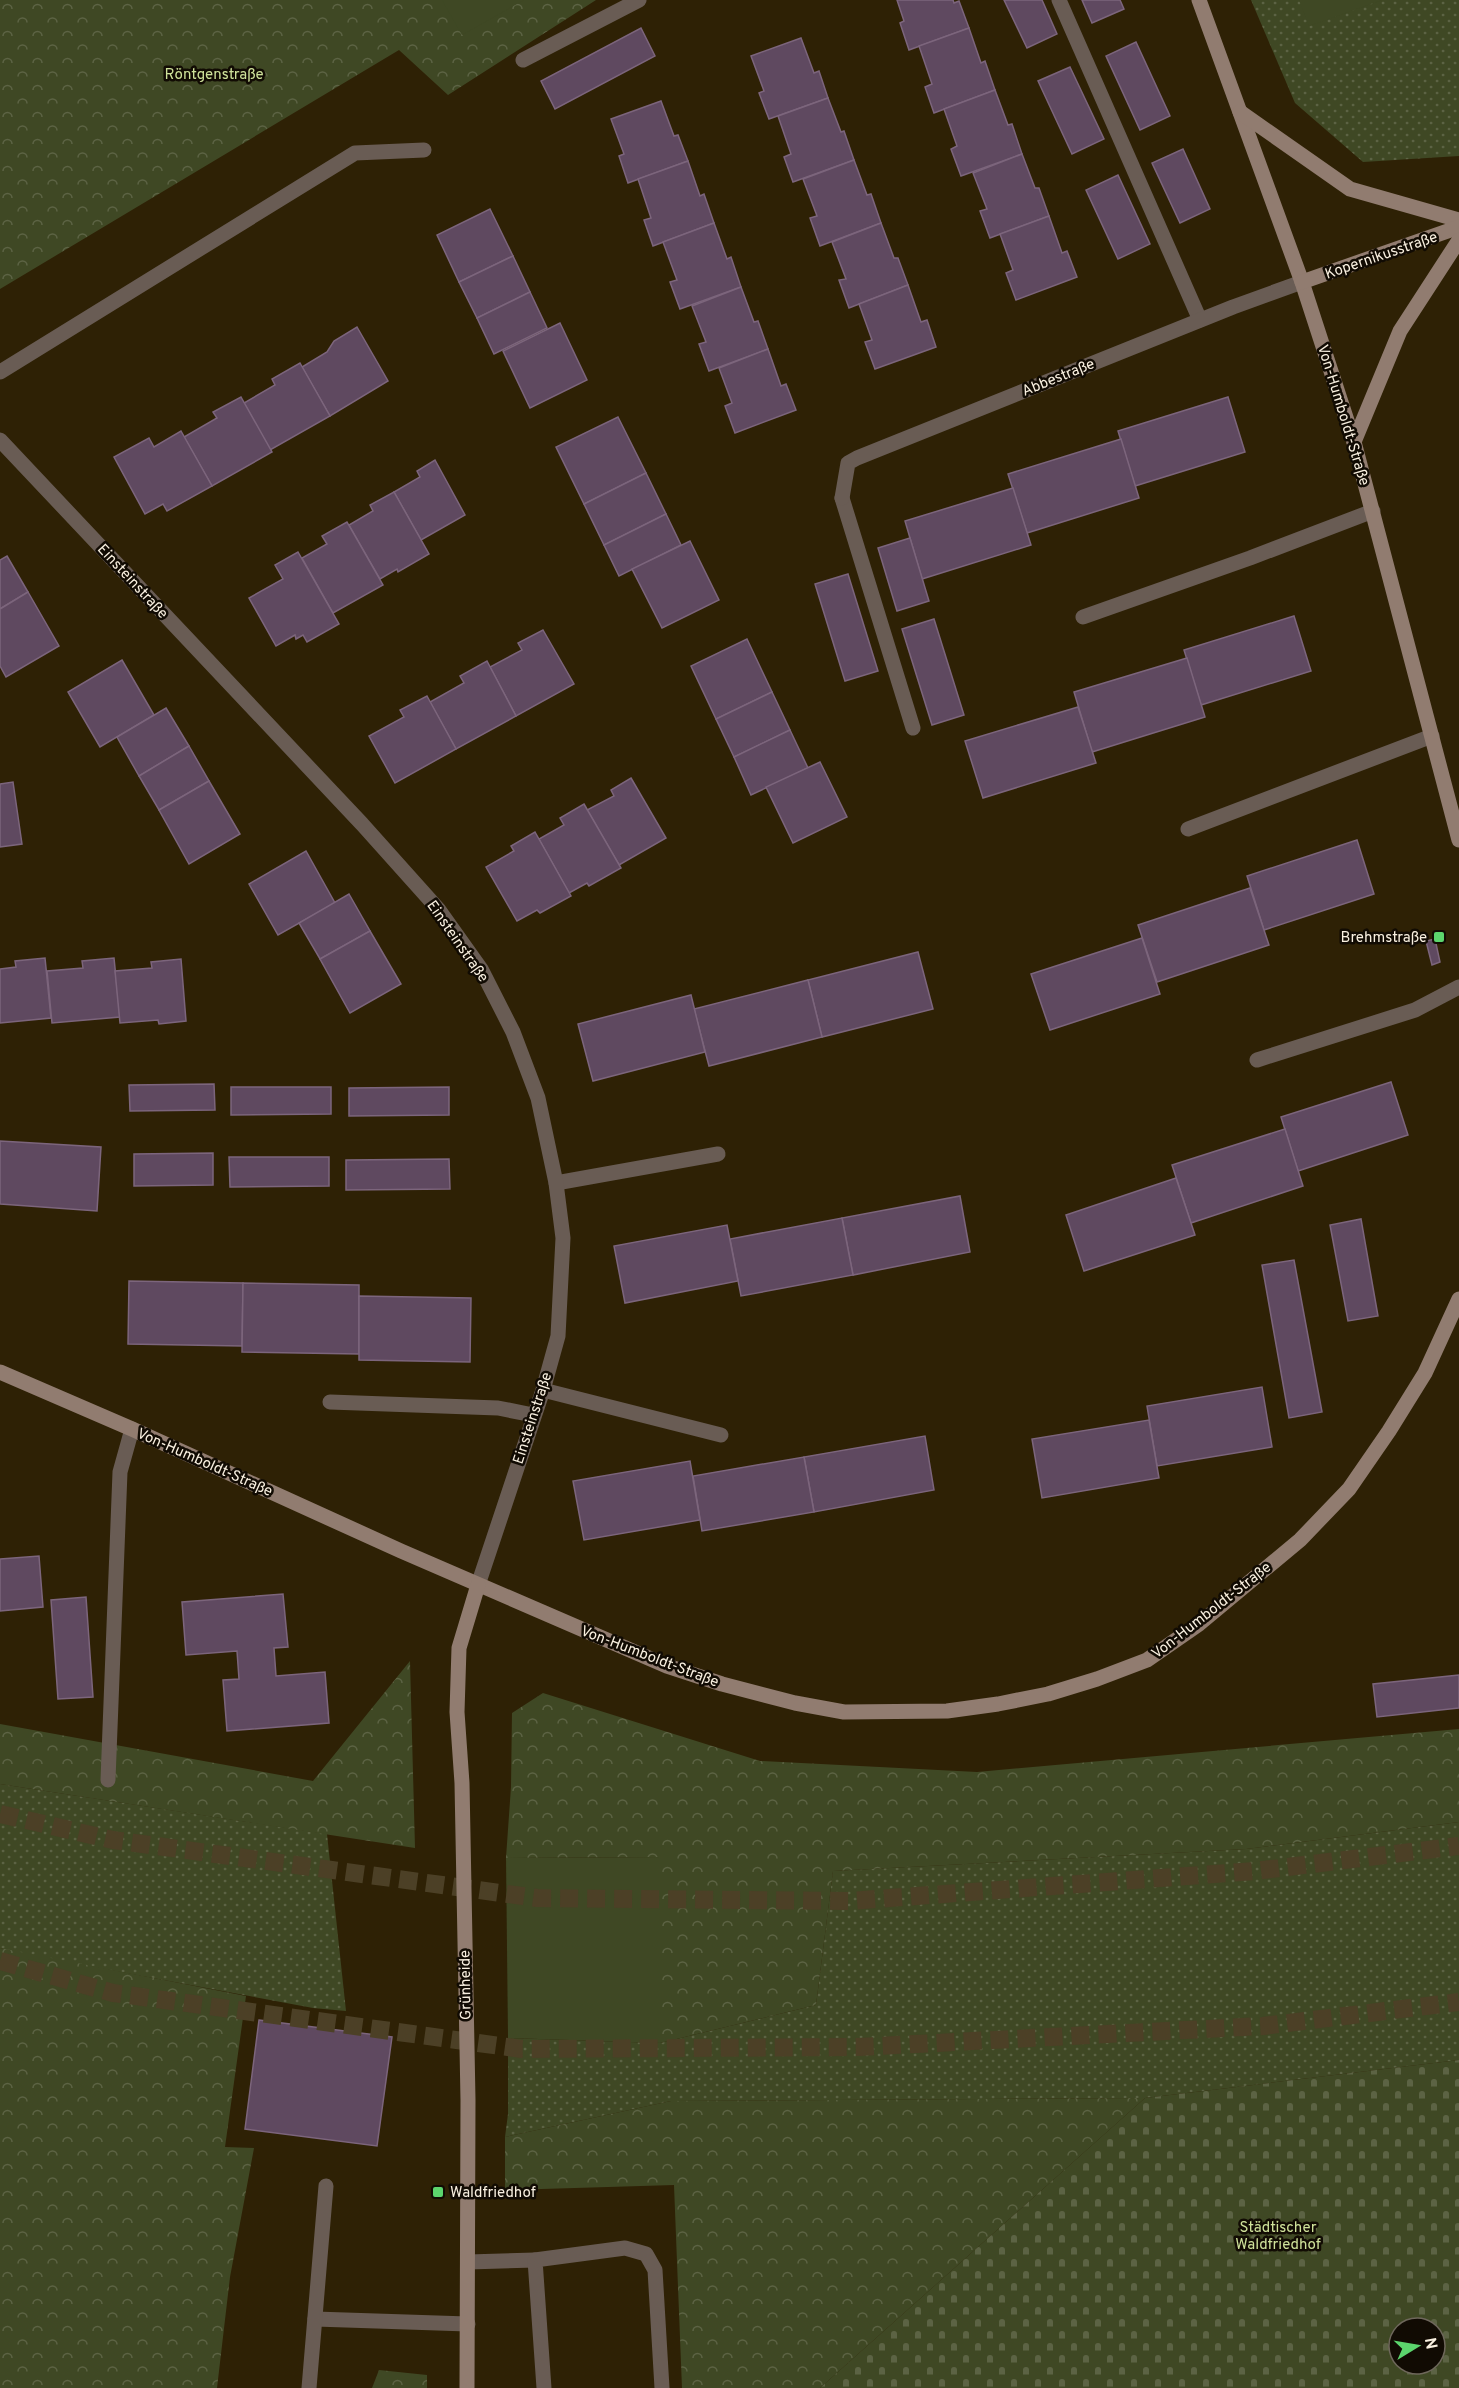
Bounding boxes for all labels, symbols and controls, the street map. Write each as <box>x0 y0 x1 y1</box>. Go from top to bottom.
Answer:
park label: Röntgenstraße <box>165 66 263 85</box>
street label: Kopernikusstraße <box>1323 228 1440 285</box>
street label: Von-Humboldt-Straße <box>1312 343 1373 488</box>
street label: Abbestraße <box>1019 355 1098 402</box>
street label: Einsteinstraße <box>92 541 171 623</box>
street label: Einsteinstraße <box>422 897 492 987</box>
place label: Brehmstraße <box>1341 929 1427 948</box>
marker: Brehmstraße <box>1432 930 1446 944</box>
street label: Einsteinstraße <box>510 1370 557 1467</box>
street label: Von-Humboldt-Straße <box>134 1425 275 1502</box>
street label: Von-Humboldt-Straße <box>1148 1559 1276 1664</box>
street label: Von-Humboldt-Straße <box>578 1622 721 1693</box>
street label: Grünheide <box>456 1950 477 2020</box>
place label: Waldfriedhof <box>450 2184 536 2203</box>
marker: Waldfriedhof <box>431 2185 445 2199</box>
park label: Städtischer Waldfriedhof <box>1235 2219 1321 2255</box>
north arrow <box>1387 2316 1447 2376</box>
text: N <box>1419 2336 1441 2351</box>

